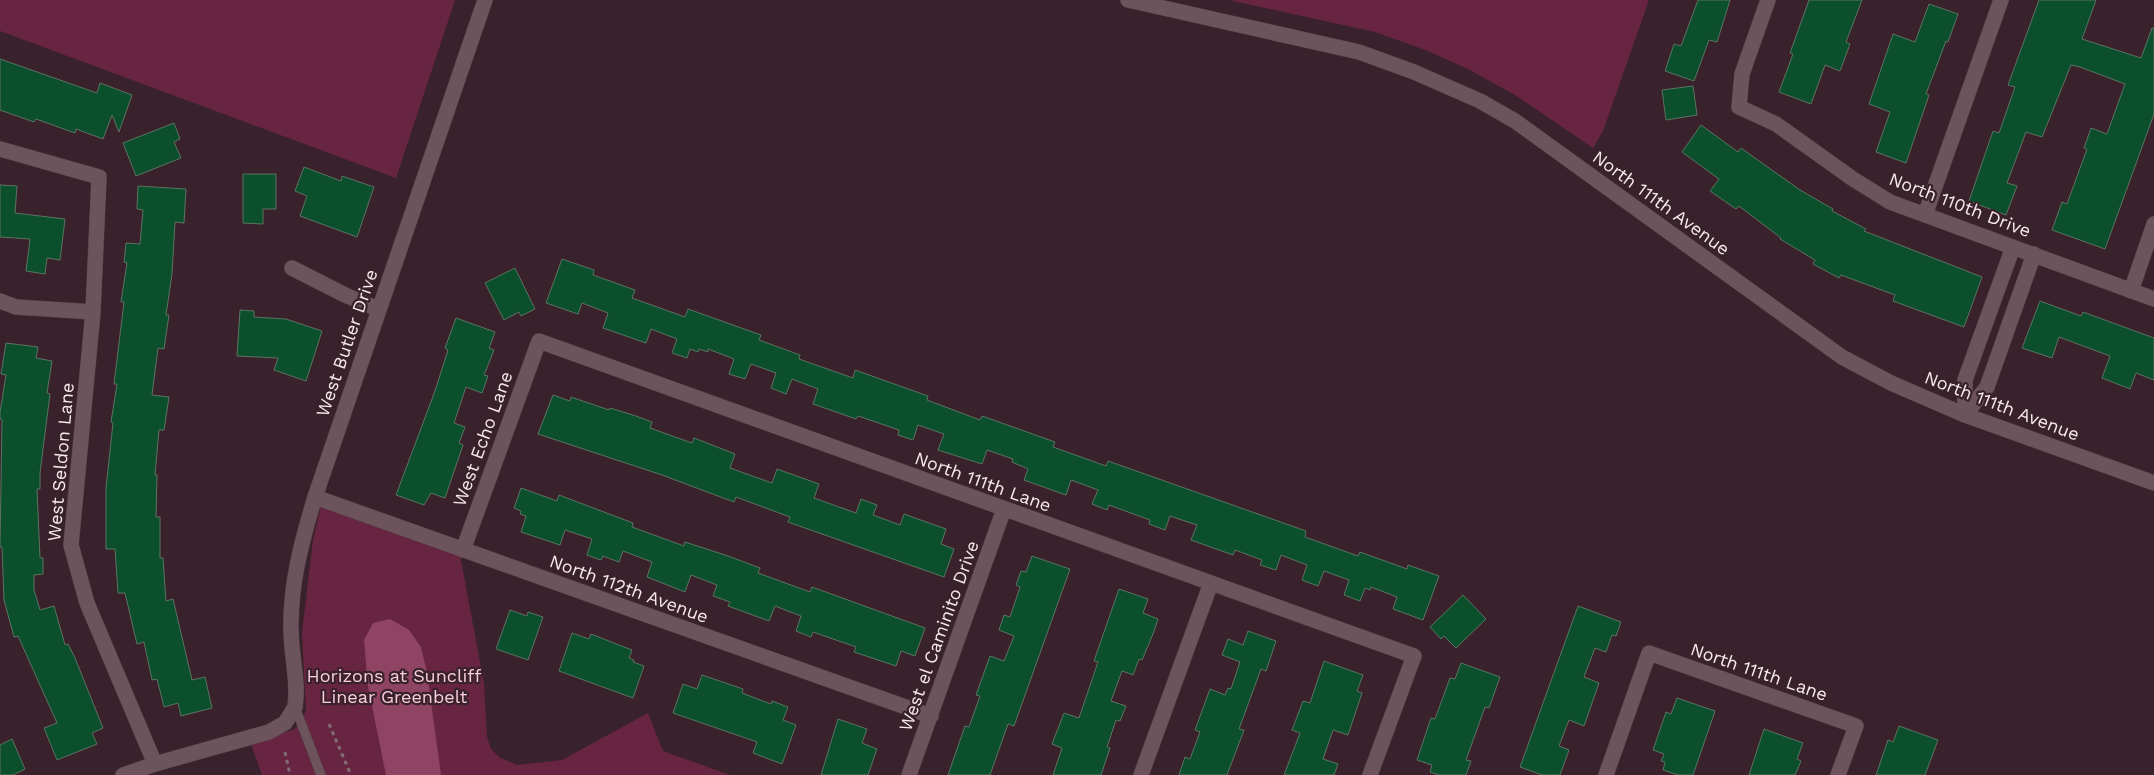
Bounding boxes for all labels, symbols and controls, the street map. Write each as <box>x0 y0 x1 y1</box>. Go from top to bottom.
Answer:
street label: North 111th Avenue <box>1589 146 1734 259</box>
street label: North 110th Drive <box>1886 168 2034 241</box>
street label: West Butler Drive <box>311 266 382 419</box>
street label: North 111th Avenue <box>1922 366 2082 445</box>
street label: West Echo Lane <box>448 369 517 509</box>
street label: West Seldon Lane <box>43 382 78 542</box>
street label: North 111th Lane <box>912 447 1054 516</box>
street label: West el Caminito Drive <box>894 538 983 734</box>
street label: North 112th Avenue <box>547 550 711 627</box>
street label: North 111th Lane <box>1688 638 1830 705</box>
park label: Horizons at Suncliff Linear Greenbelt <box>307 665 481 707</box>

